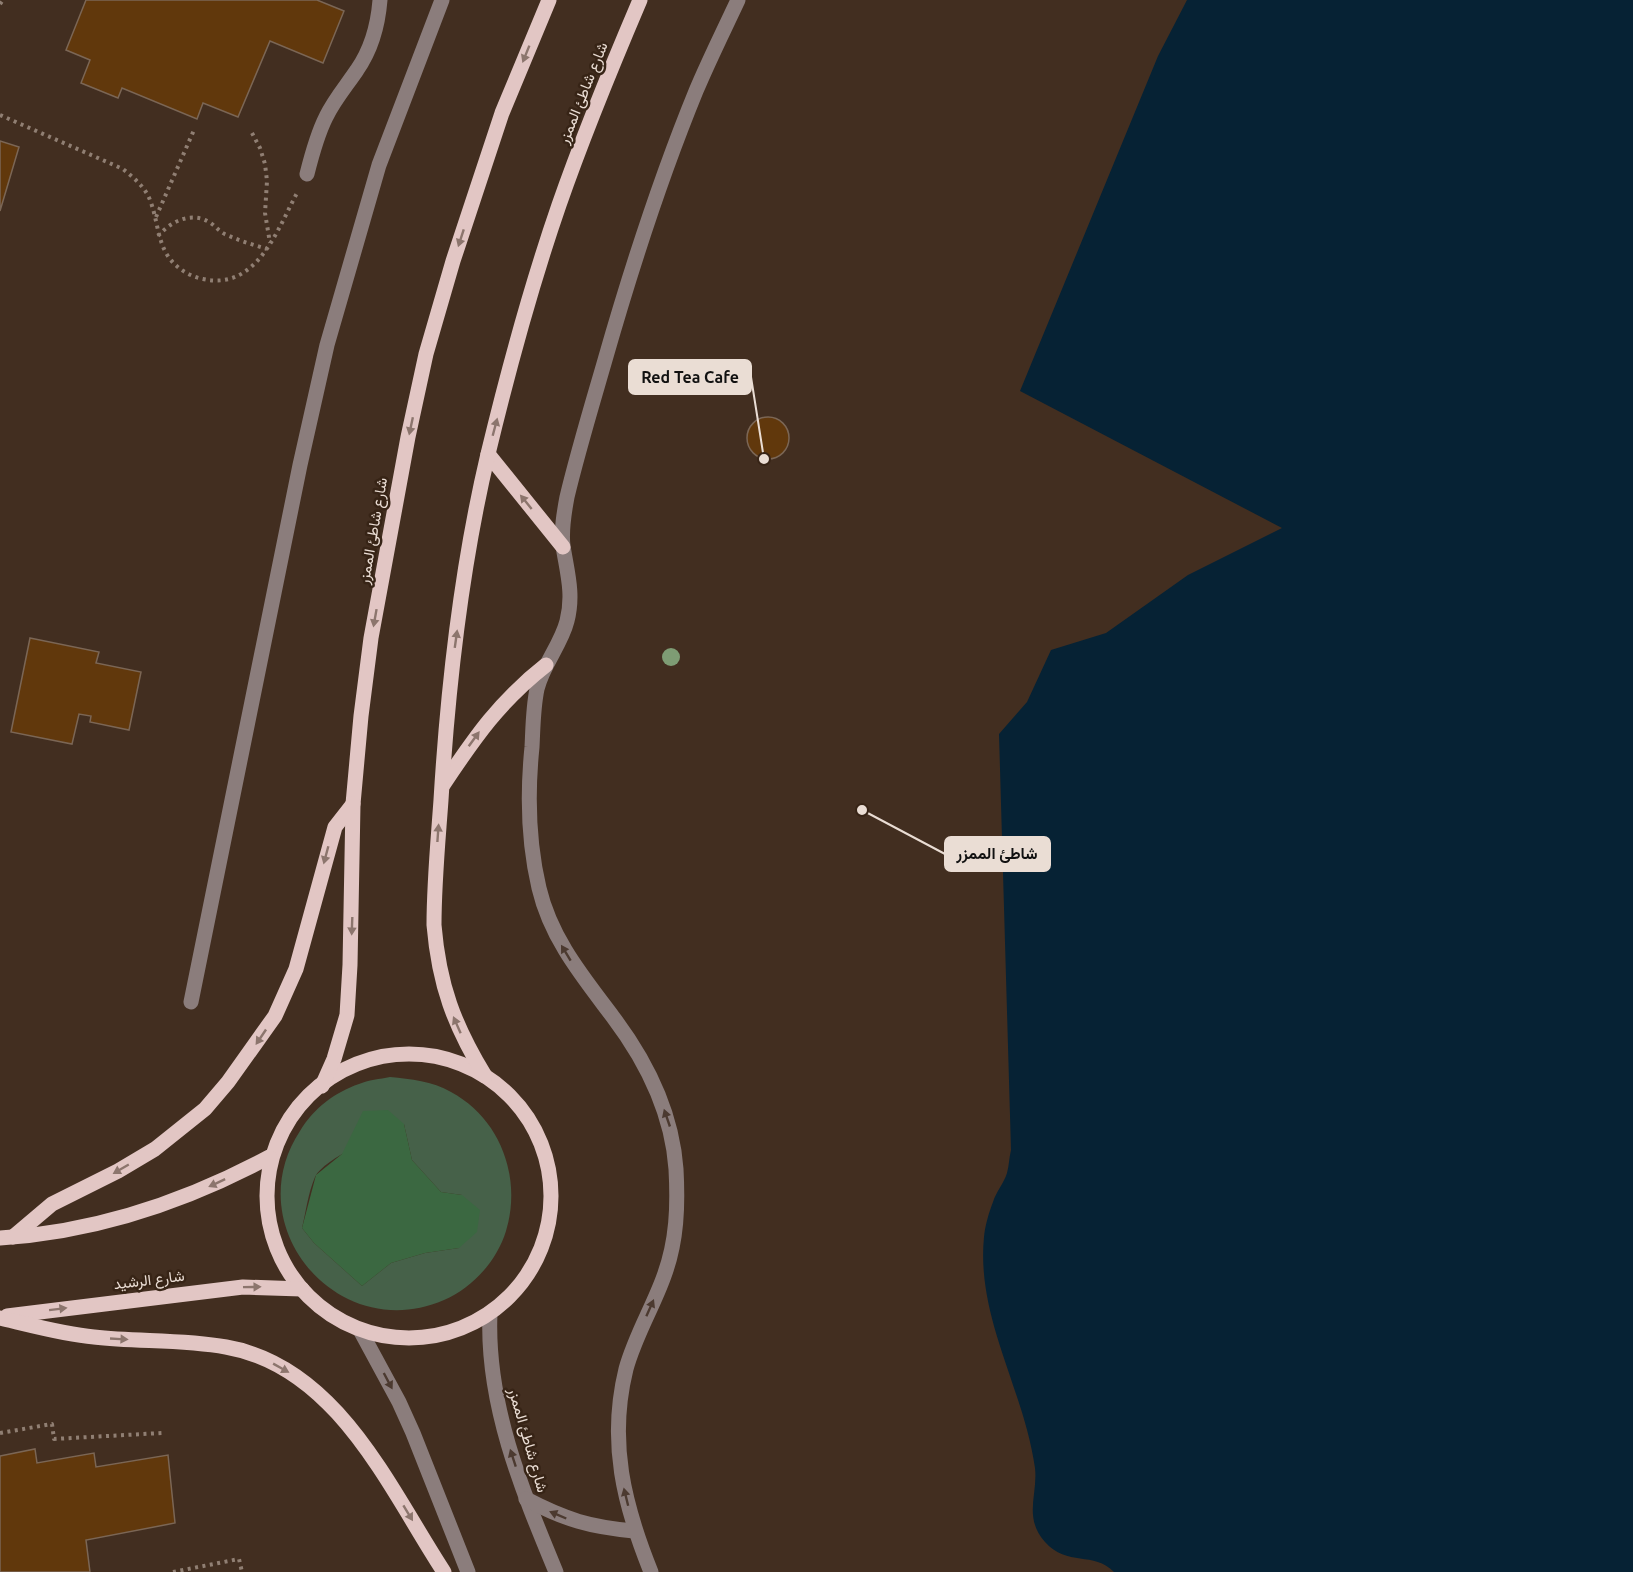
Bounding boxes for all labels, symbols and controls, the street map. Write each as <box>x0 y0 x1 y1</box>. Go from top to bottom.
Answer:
street label: شارع شاطئ الممزر <box>554 39 613 148</box>
one-way arrow <box>521 45 530 63</box>
one-way arrow <box>456 229 465 247</box>
callout: Red Tea Cafe <box>629 360 751 394</box>
text: Red Tea Cafe <box>641 368 739 386</box>
one-way arrow <box>405 417 415 435</box>
one-way arrow <box>491 418 501 436</box>
street label: شارع شاطئ الممزر <box>355 476 393 587</box>
one-way arrow <box>521 494 533 509</box>
one-way arrow <box>370 608 379 627</box>
one-way arrow <box>451 630 460 649</box>
one-way arrow <box>468 732 480 748</box>
one-way arrow <box>434 824 443 843</box>
callout: شاطئ الممزر <box>945 837 1050 871</box>
text: شاطئ الممزر <box>955 844 1038 864</box>
one-way arrow <box>321 846 331 864</box>
one-way arrow <box>347 916 356 935</box>
one-way arrow <box>561 945 572 961</box>
one-way arrow <box>452 1016 461 1034</box>
one-way arrow <box>256 1029 267 1045</box>
one-way arrow <box>662 1109 671 1127</box>
one-way arrow <box>113 1164 129 1175</box>
one-way arrow <box>208 1178 226 1188</box>
street label: شارع الرشيد <box>113 1267 186 1295</box>
one-way arrow <box>242 1282 261 1292</box>
one-way arrow <box>645 1298 655 1316</box>
one-way arrow <box>49 1305 68 1314</box>
one-way arrow <box>110 1335 129 1344</box>
one-way arrow <box>273 1363 290 1373</box>
one-way arrow <box>383 1373 393 1390</box>
street label: شارع شاطئ الممزر <box>502 1385 552 1495</box>
one-way arrow <box>508 1449 517 1467</box>
one-way arrow <box>620 1488 630 1506</box>
one-way arrow <box>403 1505 414 1521</box>
one-way arrow <box>549 1510 567 1520</box>

